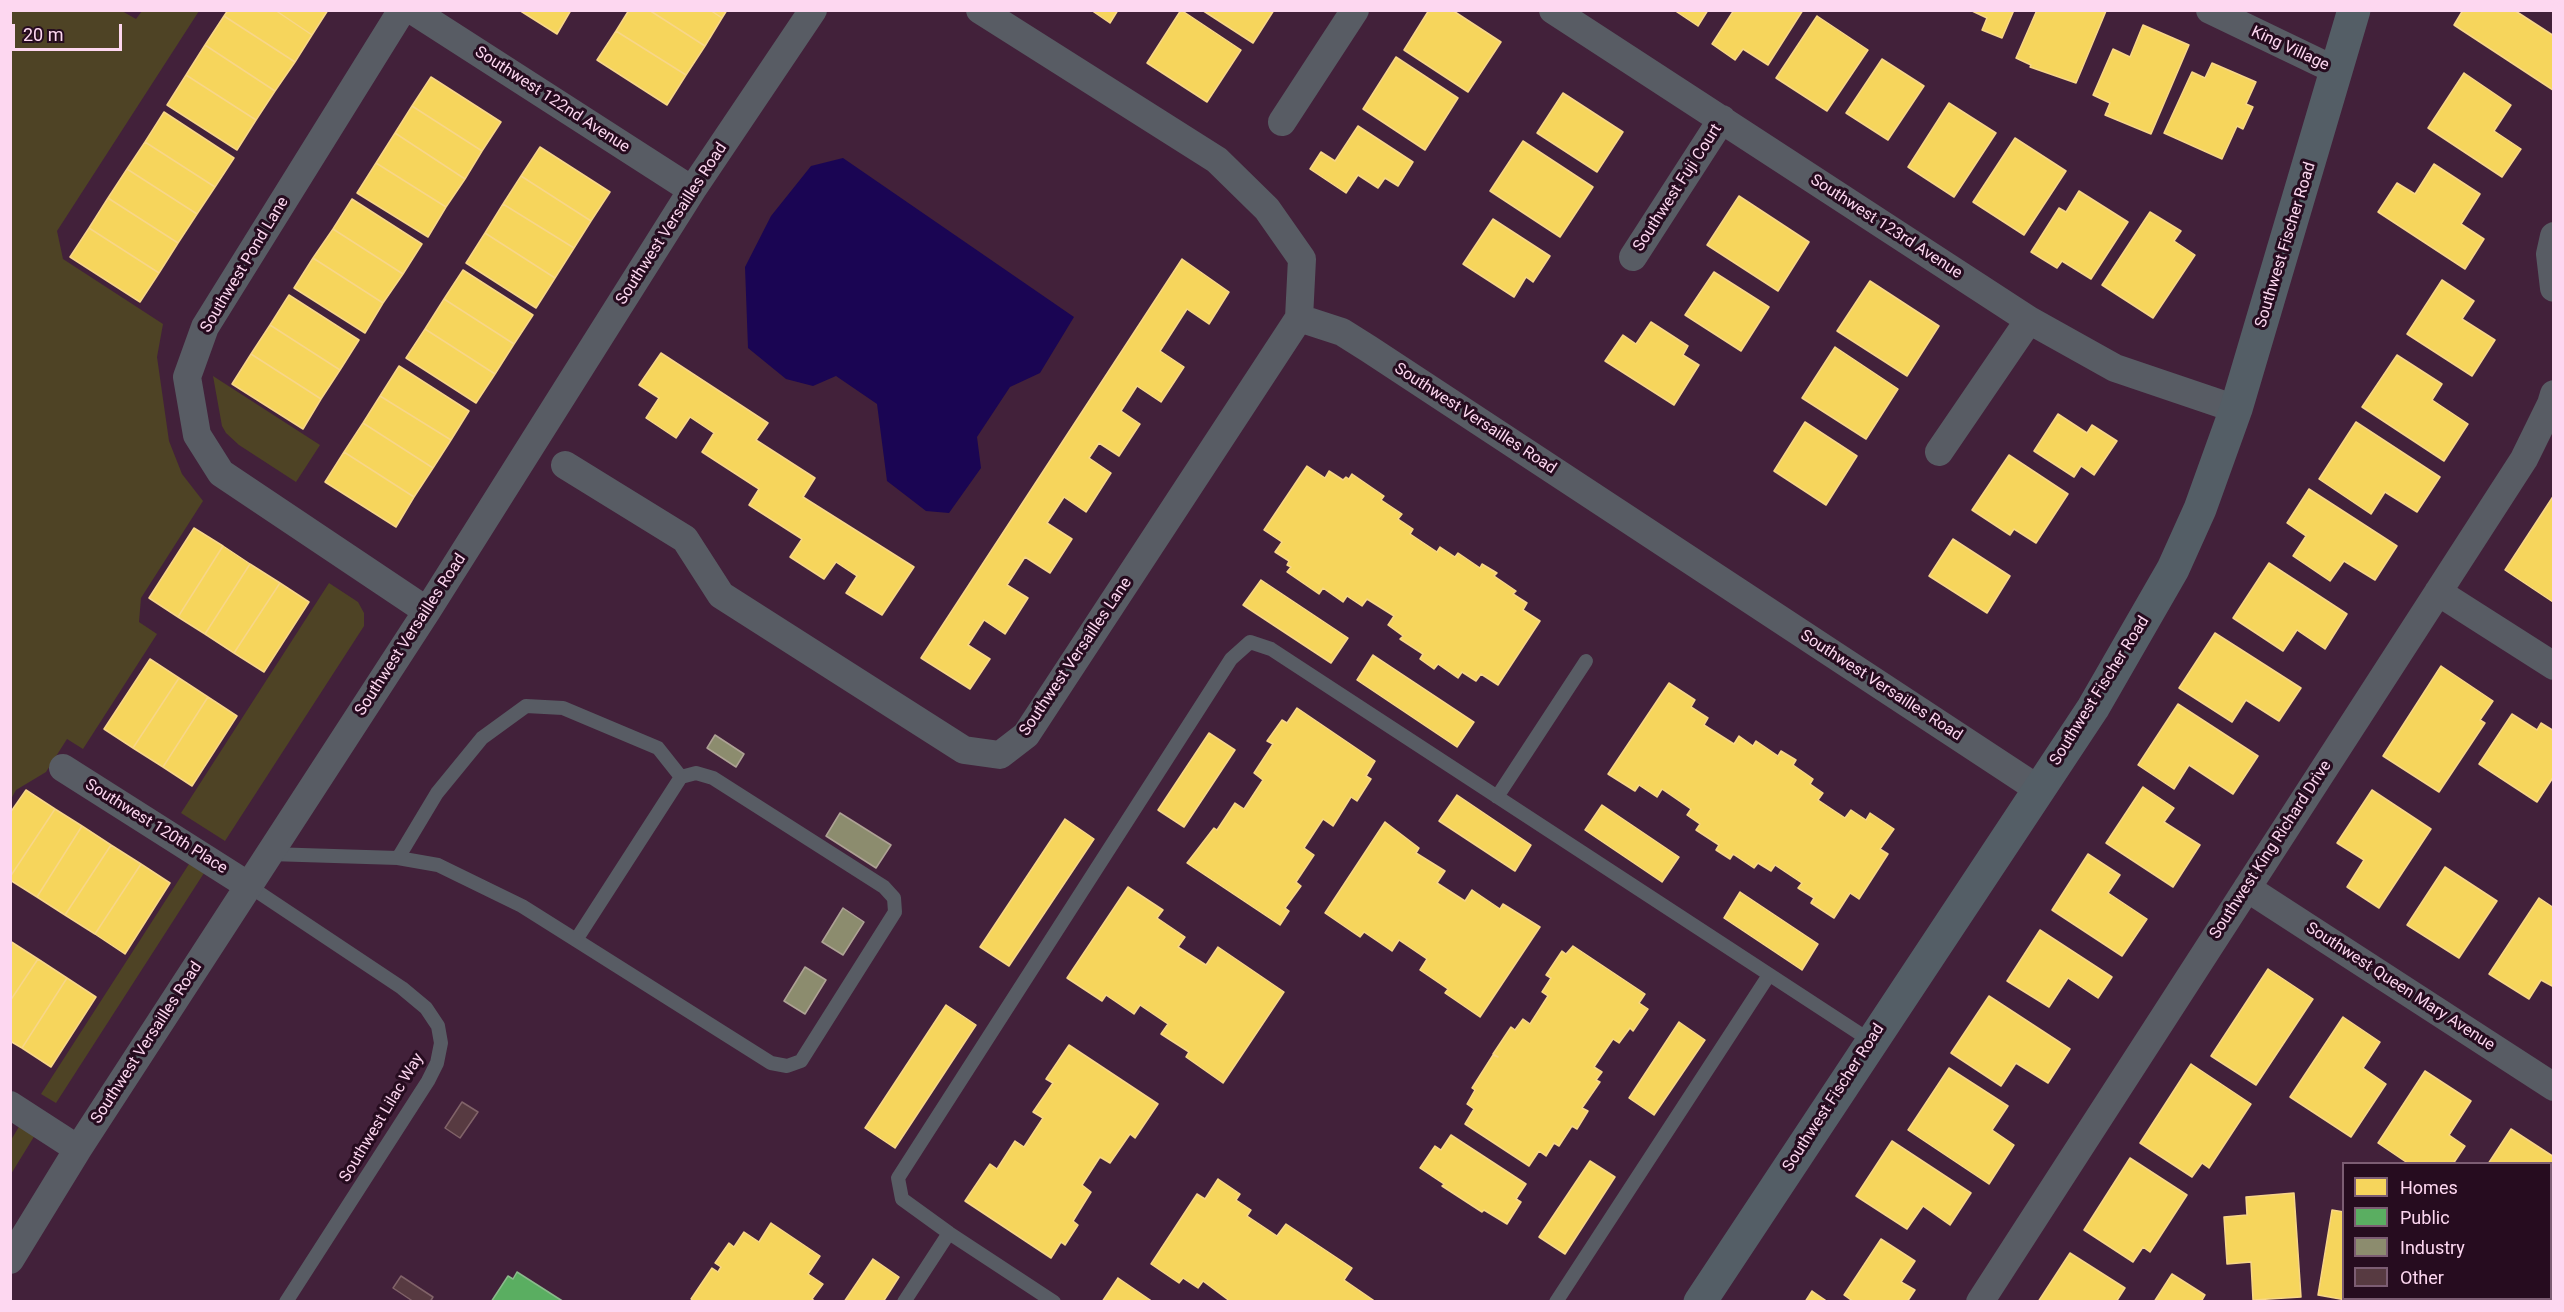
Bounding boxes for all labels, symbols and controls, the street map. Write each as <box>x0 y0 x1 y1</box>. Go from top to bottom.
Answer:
scale bar <box>15 12 124 50</box>
street label: King Village <box>2248 23 2332 75</box>
text: 20 m <box>23 24 63 45</box>
street label: Southwest 122nd Avenue <box>471 43 633 157</box>
street label: Southwest Fuji Court <box>1630 121 1726 255</box>
street label: Southwest Versailles Road <box>612 139 732 309</box>
street label: Southwest Fischer Road <box>2252 160 2320 330</box>
street label: Southwest 123rd Avenue <box>1807 171 1965 283</box>
street label: Southwest Pond Lane <box>197 194 293 336</box>
street label: Southwest Versailles Road <box>1390 359 1560 479</box>
street label: Southwest Versailles Road <box>351 550 471 720</box>
street label: Southwest Versailles Lane <box>1016 574 1136 740</box>
street label: Southwest Fischer Road <box>2046 613 2154 769</box>
street label: Southwest Versailles Road <box>1796 626 1966 746</box>
street label: Southwest King Richard Drive <box>2206 757 2336 943</box>
street label: Southwest 120th Place <box>81 775 231 879</box>
street label: Southwest Queen Mary Avenue <box>2302 919 2498 1055</box>
street label: Southwest Versailles Road <box>87 958 207 1128</box>
street label: Southwest Fischer Road <box>1779 1021 1889 1175</box>
street label: Southwest Lilac Way <box>336 1050 428 1186</box>
legend <box>2342 1162 2552 1300</box>
text: Homes <box>2400 1177 2458 1198</box>
text: Public <box>2400 1207 2450 1228</box>
text: Industry <box>2400 1237 2465 1258</box>
text: Other <box>2400 1267 2444 1288</box>

